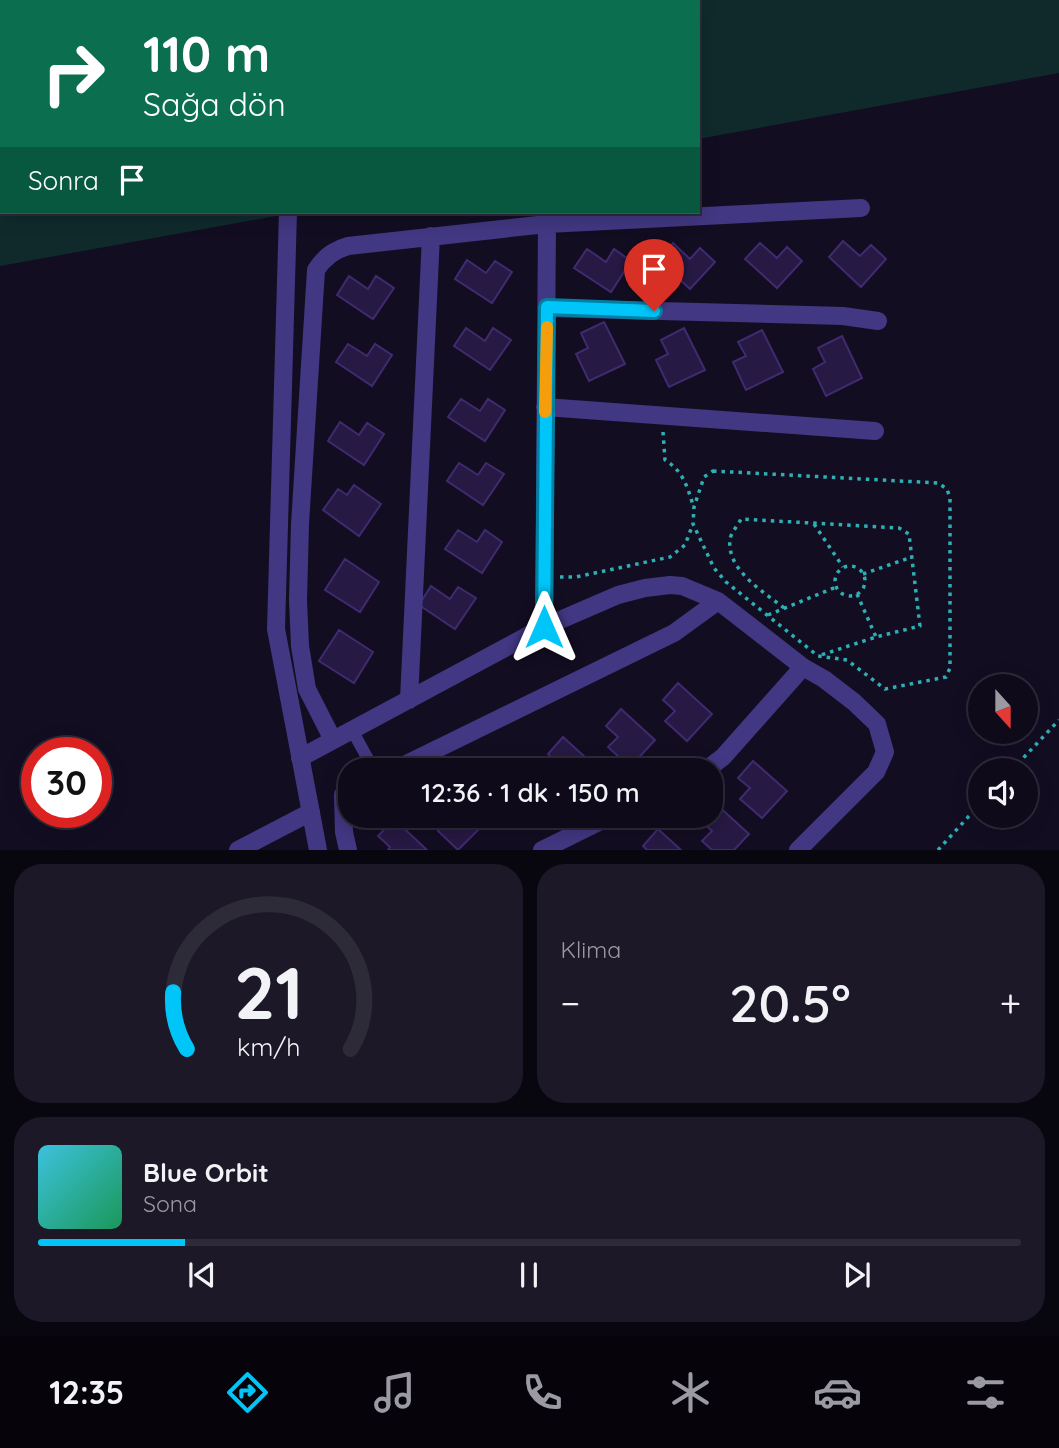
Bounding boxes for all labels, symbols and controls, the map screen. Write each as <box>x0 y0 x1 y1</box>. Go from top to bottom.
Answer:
text: 110 m <box>143 23 270 84</box>
icon: right <box>28 28 119 119</box>
text: Sağa dön <box>143 84 286 124</box>
icon: arrive <box>113 161 151 199</box>
text: Sonra <box>28 164 99 197</box>
pin <box>624 239 684 311</box>
icon: arrive <box>635 250 673 288</box>
position arrow <box>507 590 581 664</box>
north arrow <box>968 674 1038 744</box>
map controls <box>968 674 1038 828</box>
speed limit sign: 30 <box>21 737 112 828</box>
button: sound <box>968 758 1038 828</box>
text: 12:36 · 1 dk · 150 m <box>421 776 640 809</box>
text: Klima <box>561 935 621 964</box>
text: 21 <box>233 947 303 1038</box>
text: 20.5° <box>729 970 851 1035</box>
text: − <box>561 979 580 1027</box>
text: + <box>1000 979 1021 1027</box>
text: km/h <box>237 1031 300 1062</box>
text: Blue Orbit <box>143 1156 269 1189</box>
text: Sona <box>143 1189 197 1218</box>
icon: previous <box>183 1256 221 1294</box>
icon: pause <box>510 1256 548 1294</box>
icon: next <box>838 1256 876 1294</box>
icon: directions <box>223 1368 272 1417</box>
icon: music <box>370 1368 419 1417</box>
icon: phone <box>518 1368 567 1417</box>
icon: climate <box>666 1368 715 1417</box>
icon: car <box>813 1368 862 1417</box>
icon: filters <box>961 1368 1010 1417</box>
text: 12:35 <box>49 1372 124 1412</box>

